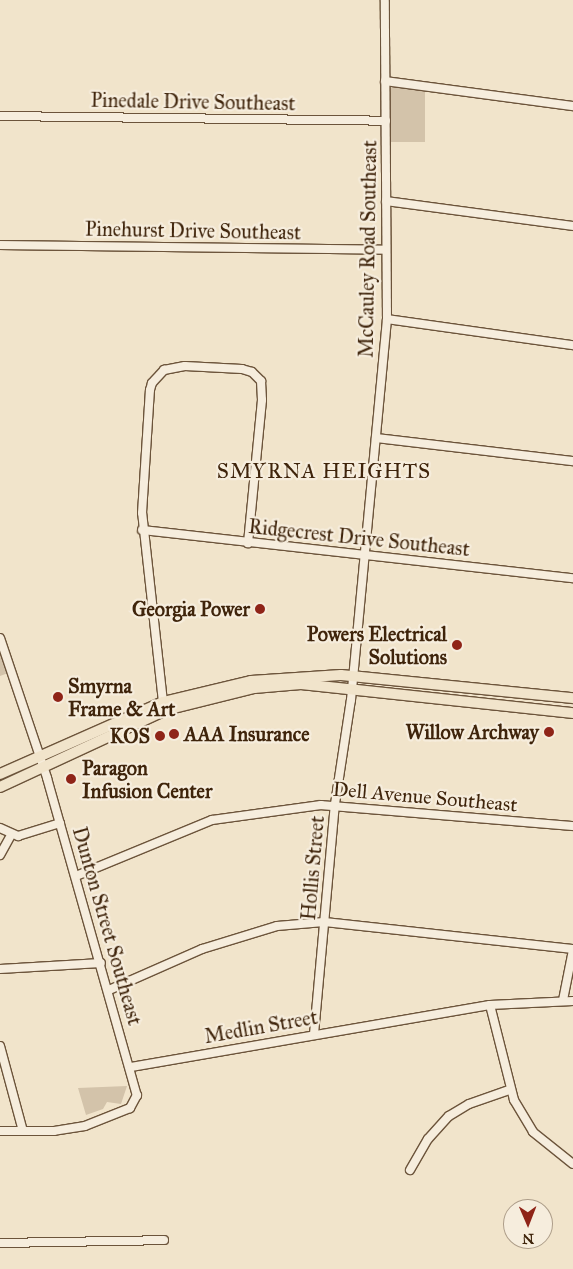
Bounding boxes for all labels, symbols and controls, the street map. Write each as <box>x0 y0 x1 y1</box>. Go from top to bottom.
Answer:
street label: Pinedale Drive Southeast <box>90 88 296 116</box>
street label: McCauley Road Southeast <box>354 140 382 358</box>
street label: Pinehurst Drive Southeast <box>85 217 301 245</box>
district label: SMYRNA HEIGHTS <box>215 458 433 484</box>
street label: Ridgecrest Drive Southeast <box>247 514 471 562</box>
place label: Georgia Power <box>132 597 250 621</box>
marker: Georgia Power <box>254 603 266 615</box>
place label: Powers Electrical Solutions <box>307 622 447 669</box>
marker: Powers Electrical Solutions <box>451 639 463 651</box>
place label: Smyrna Frame & Art <box>68 674 175 721</box>
marker: Smyrna Frame & Art <box>52 691 64 703</box>
place label: Willow Archway <box>405 720 539 744</box>
place label: AAA Insurance <box>184 722 310 746</box>
place label: KOS <box>110 724 150 748</box>
marker: Willow Archway <box>543 726 555 738</box>
marker: AAA Insurance <box>168 728 180 740</box>
marker: KOS <box>154 730 166 742</box>
place label: Paragon Infusion Center <box>82 756 212 803</box>
marker: Paragon Infusion Center <box>64 772 78 786</box>
street label: Dell Avenue Southeast <box>332 777 518 817</box>
street label: Hollis Street <box>296 815 330 921</box>
street label: Dunton Street Southeast <box>67 824 147 1028</box>
street label: Medlin Street <box>203 1005 319 1049</box>
north arrow <box>503 1199 553 1249</box>
text: N <box>522 1230 534 1247</box>

